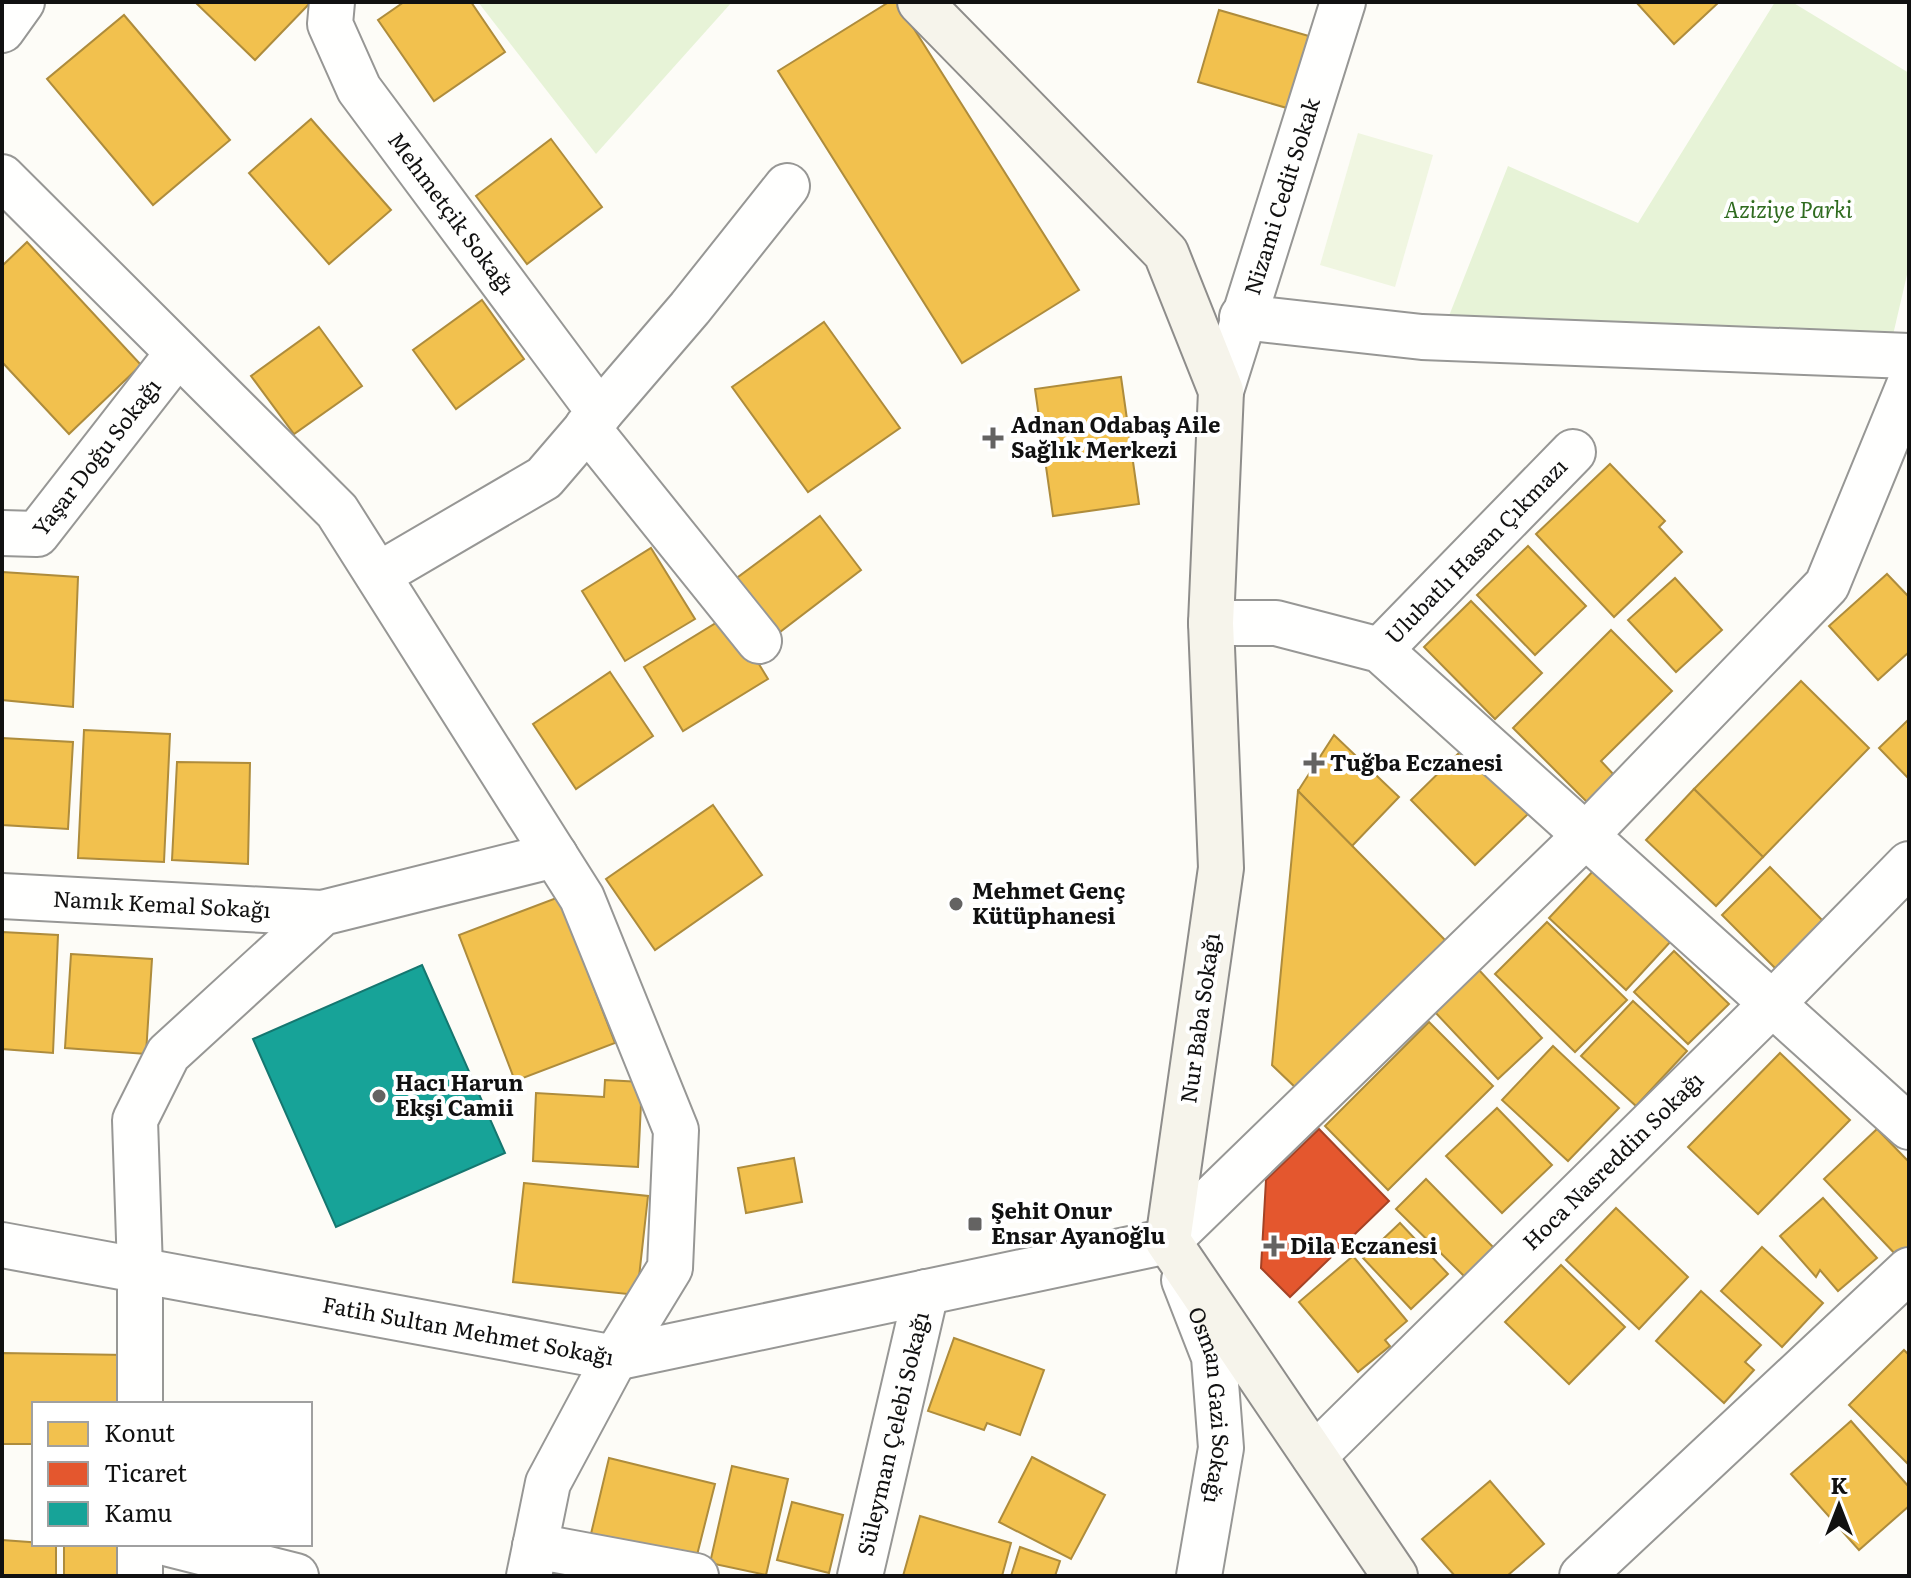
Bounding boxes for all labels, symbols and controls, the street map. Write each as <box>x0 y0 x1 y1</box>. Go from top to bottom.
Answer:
street label: Nizami Cedit Sokak <box>1234 93 1327 299</box>
street label: Mehmetçik Sokağı <box>381 124 524 300</box>
park label: Aziziye Parki <box>1724 192 1853 225</box>
street label: Yaşar Doğu Sokağı <box>23 370 168 543</box>
place label: Adnan Odabaş Aile Sağlık Merkezi <box>1011 407 1220 465</box>
marker: Adnan Odabaş Aile Sağlık Merkezi <box>982 427 1004 449</box>
street label: Ulubatlı Hasan Çıkmazı <box>1377 450 1574 651</box>
place label: Tuğba Eczanesi <box>1330 745 1503 778</box>
marker: Tuğba Eczanesi <box>1305 754 1323 772</box>
place label: Mehmet Genç Kütüphanesi <box>972 873 1125 931</box>
street label: Namık Kemal Sokağı <box>52 881 272 925</box>
marker: Mehmet Genç Kütüphanesi <box>947 895 965 913</box>
street label: Nur Baba Sokağı <box>1170 930 1227 1105</box>
street label: Hoca Nasreddin Sokağı <box>1514 1063 1710 1257</box>
place label: Hacı Harun Ekşi Camii <box>395 1065 524 1123</box>
marker: Hacı Harun Ekşi Camii <box>370 1087 388 1105</box>
place label: Şehit Onur Ensar Ayanoğlu <box>991 1193 1165 1251</box>
marker: Şehit Onur Ensar Ayanoğlu <box>966 1215 984 1233</box>
place label: Dila Eczanesi <box>1290 1228 1437 1261</box>
marker: Dila Eczanesi <box>1265 1237 1283 1255</box>
street label: Fatih Sultan Mehmet Sokağı <box>320 1286 617 1372</box>
street label: Osman Gazi Sokağı <box>1181 1301 1239 1506</box>
street label: Süleyman Çelebi Sokağı <box>847 1308 936 1559</box>
legend <box>32 1402 312 1546</box>
text: Konut <box>104 1414 175 1449</box>
text: Ticaret <box>104 1454 187 1489</box>
north arrow <box>1799 1466 1879 1546</box>
text: K <box>1830 1468 1848 1501</box>
text: Kamu <box>104 1494 172 1529</box>

